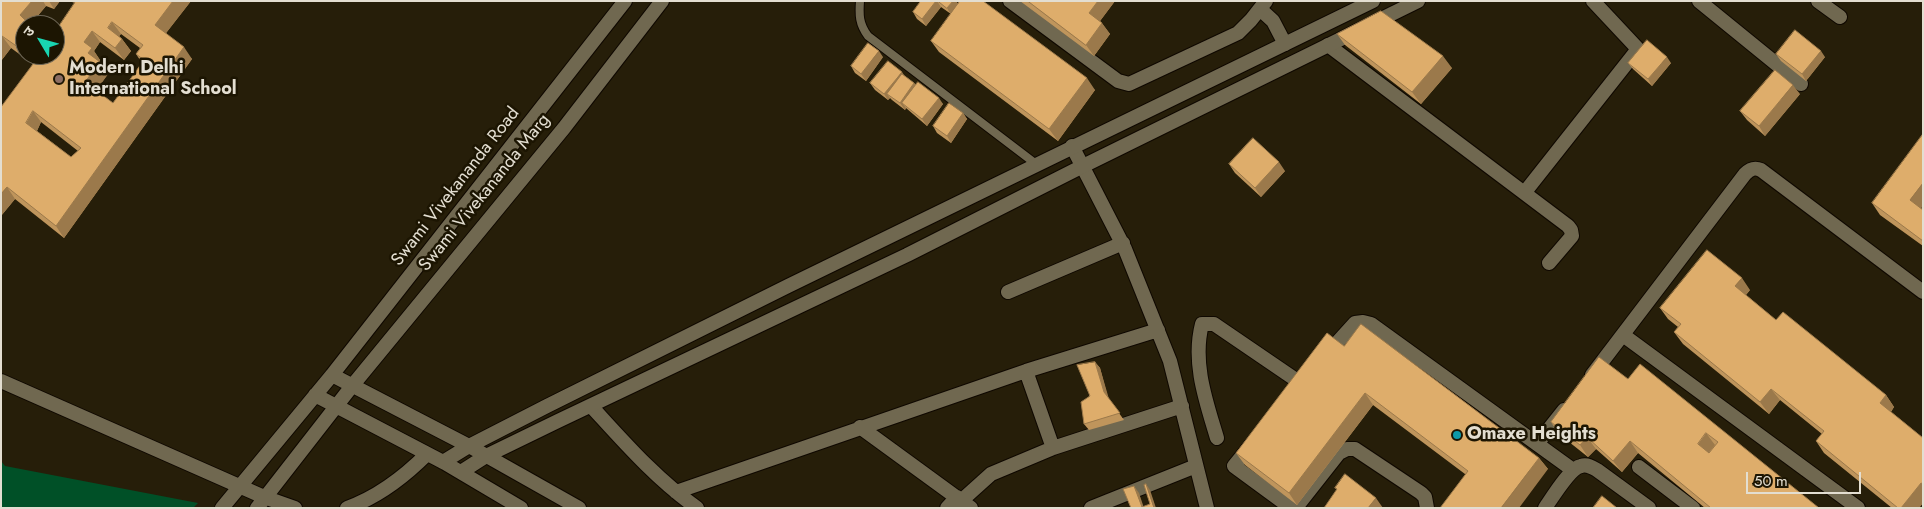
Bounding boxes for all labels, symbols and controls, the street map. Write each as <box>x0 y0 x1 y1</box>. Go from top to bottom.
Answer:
north arrow <box>15 15 65 65</box>
text: उ <box>18 22 39 41</box>
place label: Modern Delhi International School <box>69 58 237 100</box>
marker: Modern Delhi International School <box>53 73 65 85</box>
street label: Swami Vivekananda Road <box>387 103 525 271</box>
street label: Swami Vivekananda Marg <box>415 110 555 276</box>
place label: Omaxe Heights <box>1467 424 1596 446</box>
marker: Omaxe Heights <box>1451 429 1463 441</box>
scale bar <box>1749 462 1864 494</box>
text: 50 m <box>1754 470 1788 492</box>

